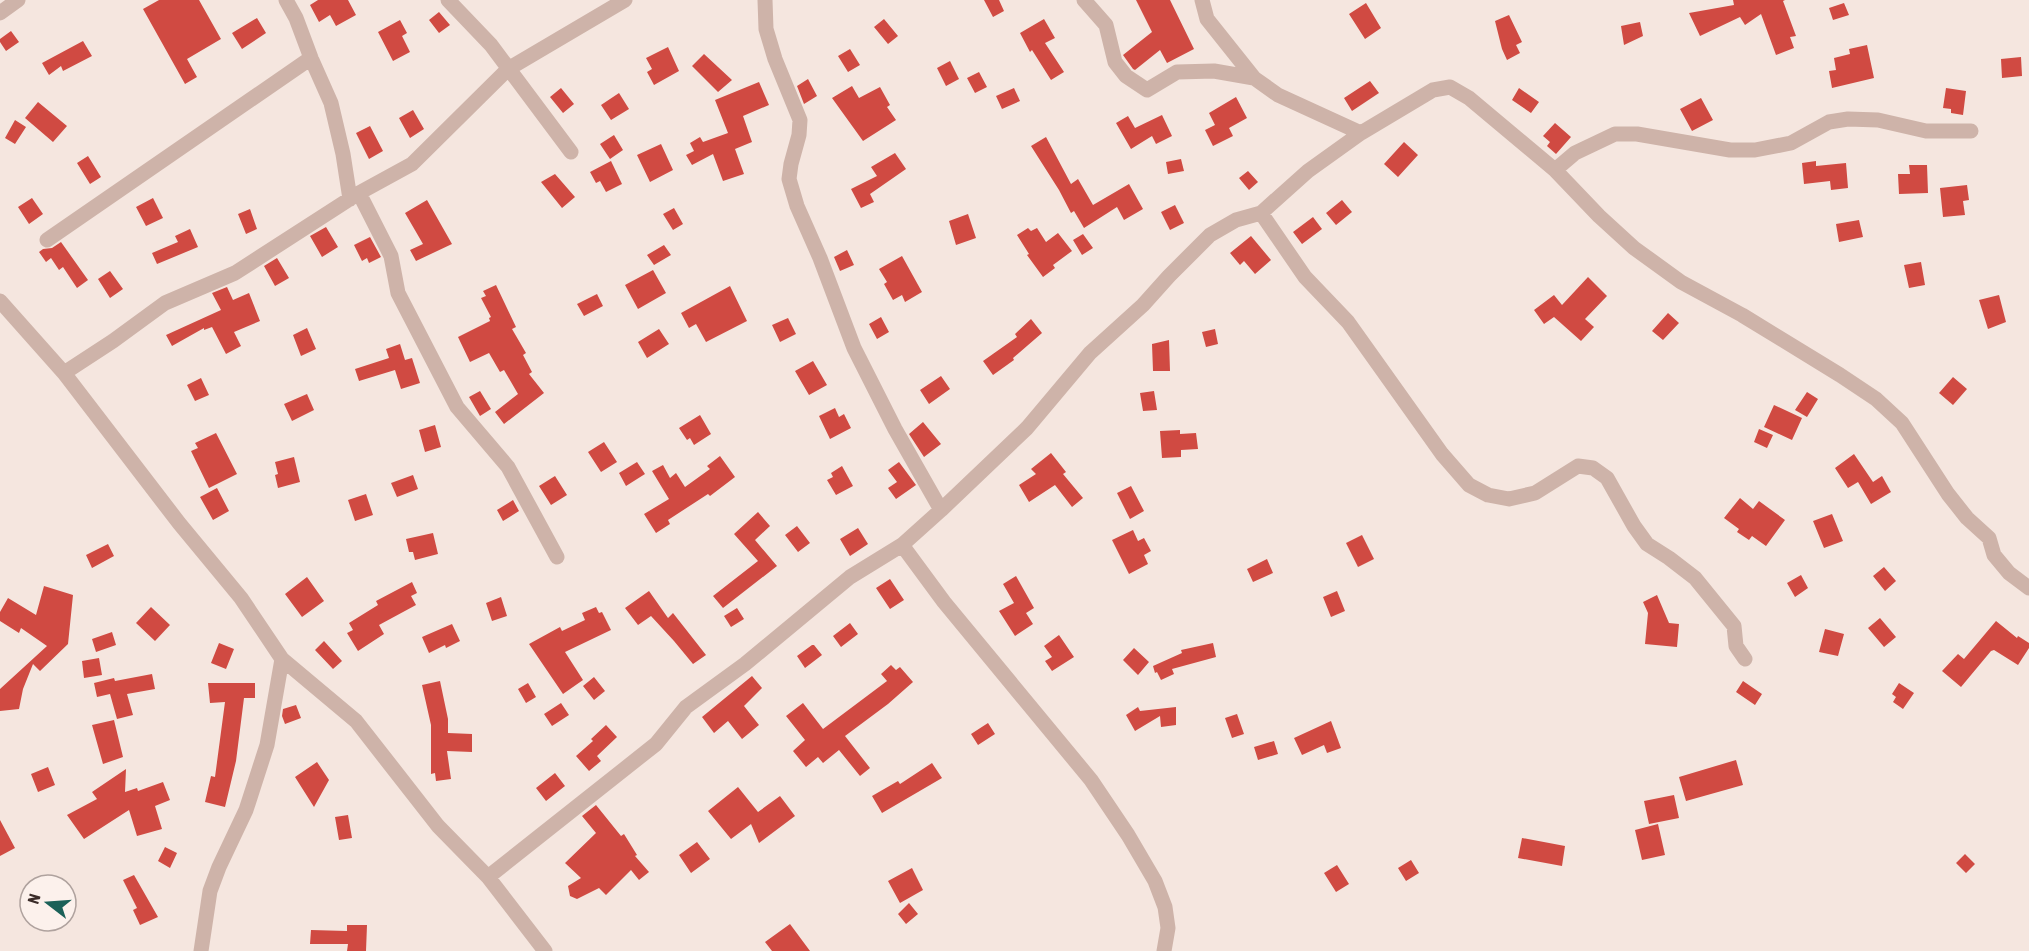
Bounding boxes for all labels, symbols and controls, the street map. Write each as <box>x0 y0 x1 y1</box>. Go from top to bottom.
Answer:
north arrow <box>18 873 78 933</box>
text: N <box>24 891 44 906</box>

